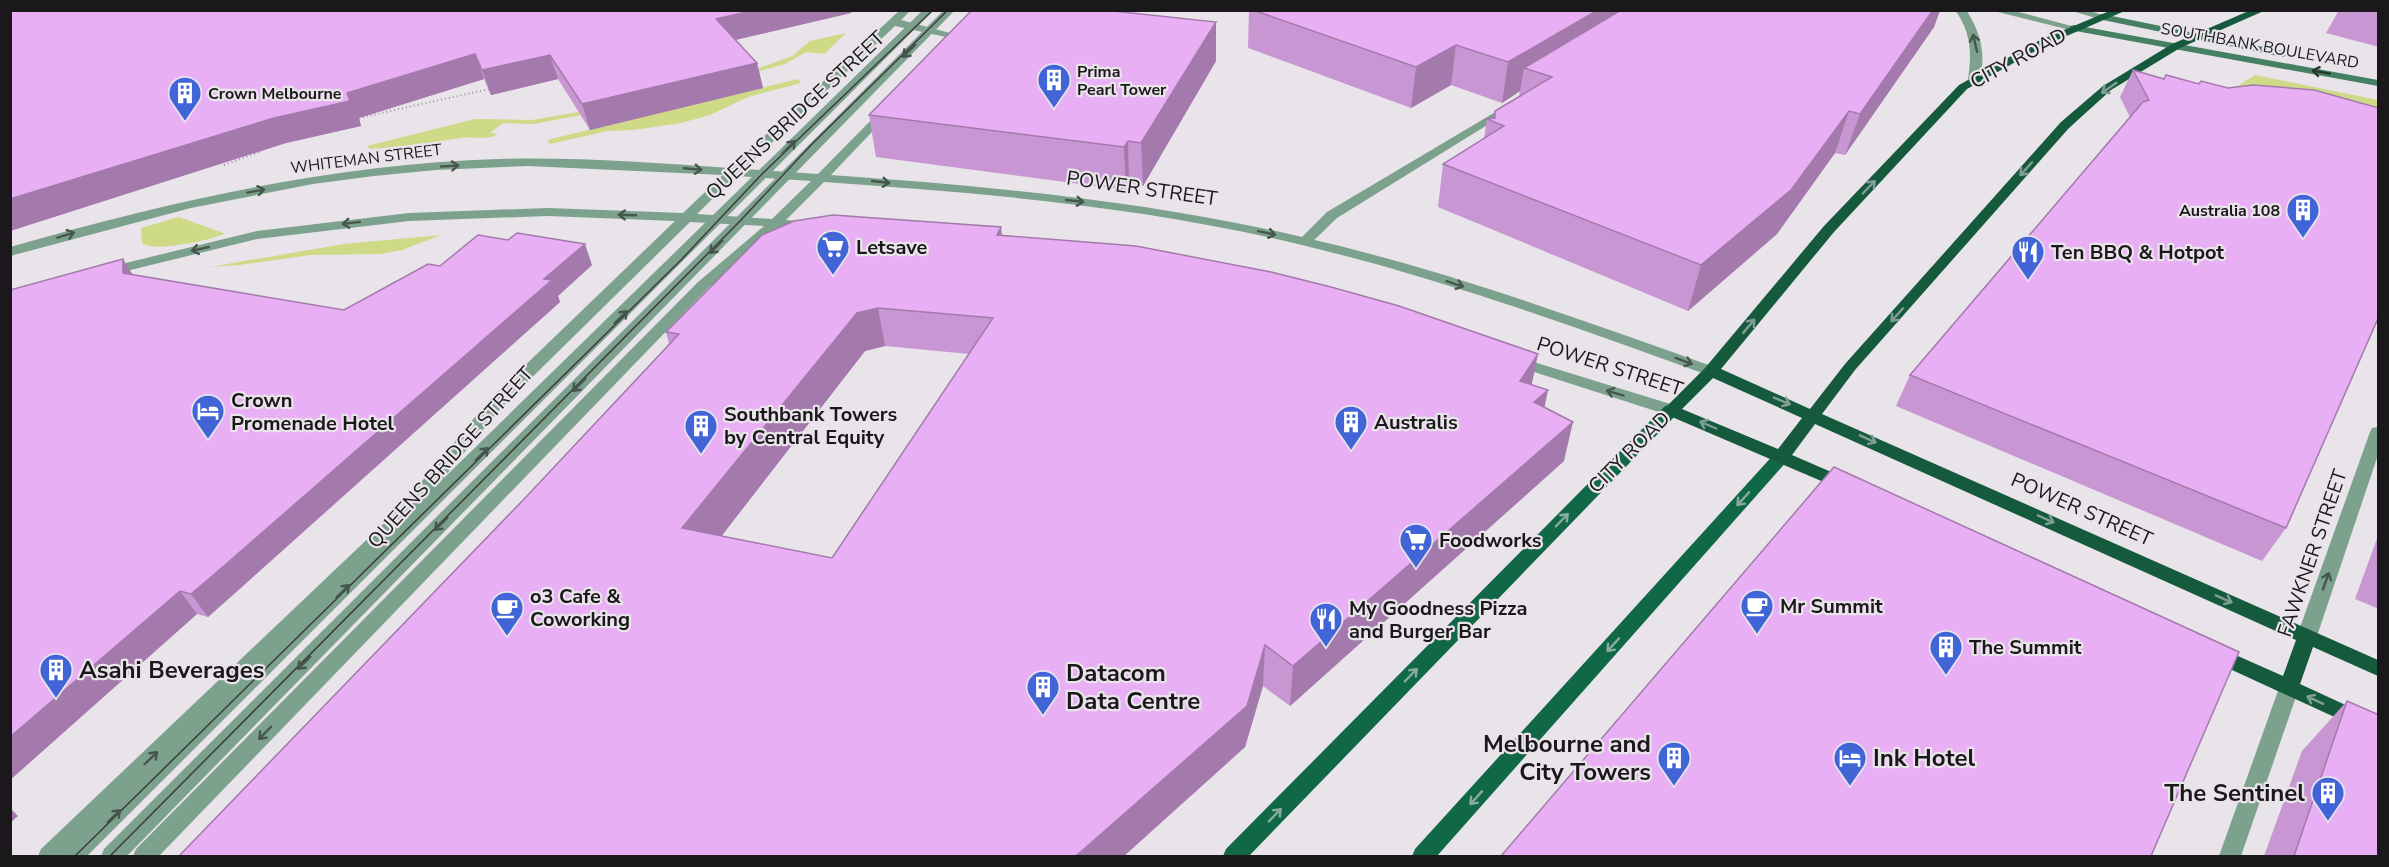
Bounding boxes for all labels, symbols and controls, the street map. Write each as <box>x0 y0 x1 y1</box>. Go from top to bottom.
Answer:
street label: SOUTHBANK BOULEVARD <box>2159 18 2361 74</box>
street label: CITY ROAD <box>1965 22 2071 95</box>
street label: QUEENS BRIDGE STREET <box>700 25 891 206</box>
one-way arrow <box>1969 34 1981 53</box>
one-way arrow <box>901 44 916 59</box>
place label: Prima Pearl Tower <box>1077 61 1167 101</box>
building icon: Prima Pearl Tower <box>1036 62 1072 109</box>
one-way arrow <box>2312 66 2331 77</box>
building icon: Crown Melbourne <box>167 75 203 122</box>
one-way arrow <box>2101 82 2117 94</box>
place label: Crown Melbourne <box>208 83 342 105</box>
street label: WHITEMAN STREET <box>289 139 443 179</box>
one-way arrow <box>782 139 797 154</box>
one-way arrow <box>439 160 459 171</box>
one-way arrow <box>2019 161 2033 176</box>
one-way arrow <box>682 164 702 175</box>
street label: POWER STREET <box>1065 165 1219 212</box>
one-way arrow <box>870 177 890 188</box>
one-way arrow <box>1862 180 1877 195</box>
one-way arrow <box>246 185 266 196</box>
building icon: Australia 108 <box>2285 192 2321 239</box>
one-way arrow <box>1064 196 1084 207</box>
place label: Australia 108 <box>2179 200 2280 222</box>
one-way arrow <box>618 210 638 221</box>
one-way arrow <box>342 218 361 229</box>
one-way arrow <box>1257 228 1276 240</box>
one-way arrow <box>56 229 75 240</box>
supermarket icon: Letsave <box>815 229 851 276</box>
place label: Letsave <box>856 234 928 261</box>
restaurant icon: Ten BBQ & Hotpot <box>2010 234 2046 281</box>
one-way arrow <box>708 239 723 254</box>
place label: Ten BBQ & Hotpot <box>2051 239 2224 266</box>
one-way arrow <box>191 243 210 255</box>
one-way arrow <box>1445 279 1464 290</box>
one-way arrow <box>1890 307 1904 322</box>
one-way arrow <box>613 310 628 324</box>
one-way arrow <box>1742 319 1756 334</box>
street label: POWER STREET <box>1533 330 1686 403</box>
one-way arrow <box>1674 356 1693 367</box>
street label: QUEENS BRIDGE STREET <box>361 361 539 554</box>
one-way arrow <box>571 378 586 393</box>
one-way arrow <box>1606 386 1625 397</box>
place label: Crown Promenade Hotel <box>231 387 395 437</box>
hotel icon: Crown Promenade Hotel <box>190 393 226 440</box>
one-way arrow <box>1773 396 1791 407</box>
place label: Southbank Towers by Central Equity <box>724 401 897 451</box>
building icon: Australis <box>1333 404 1369 451</box>
street label: CITY ROAD <box>1582 405 1676 499</box>
building icon: Southbank Towers by Central Equity <box>683 408 719 455</box>
place label: Australis <box>1374 409 1458 436</box>
one-way arrow <box>1700 419 1718 430</box>
one-way arrow <box>1858 434 1877 445</box>
one-way arrow <box>475 447 490 461</box>
street label: POWER STREET <box>2007 466 2157 553</box>
street label: FAWKNER STREET <box>2271 466 2354 640</box>
one-way arrow <box>1736 491 1750 506</box>
one-way arrow <box>1555 513 1569 528</box>
one-way arrow <box>2036 514 2055 525</box>
one-way arrow <box>434 517 449 531</box>
supermarket icon: Foodworks <box>1398 522 1434 569</box>
place label: Foodworks <box>1439 527 1542 554</box>
one-way arrow <box>2321 572 2332 590</box>
place label: o3 Cafe & Coworking <box>530 583 630 633</box>
one-way arrow <box>336 584 351 598</box>
cafe icon: Mr Summit <box>1739 588 1775 635</box>
cafe icon: o3 Cafe & Coworking <box>489 590 525 637</box>
place label: Mr Summit <box>1780 593 1883 620</box>
one-way arrow <box>2214 593 2232 605</box>
place label: My Goodness Pizza and Burger Bar <box>1349 595 1527 645</box>
restaurant icon: My Goodness Pizza and Burger Bar <box>1308 601 1344 648</box>
building icon: The Summit <box>1928 629 1964 676</box>
place label: The Summit <box>1969 634 2082 661</box>
one-way arrow <box>1606 637 1620 652</box>
building icon: Asahi Beverages <box>38 652 74 699</box>
place label: Asahi Beverages <box>79 654 265 686</box>
one-way arrow <box>297 655 312 670</box>
place label: Datacom Data Centre <box>1066 657 1200 717</box>
one-way arrow <box>1404 667 1419 682</box>
building icon: Datacom Data Centre <box>1025 669 1061 716</box>
one-way arrow <box>2306 694 2324 706</box>
one-way arrow <box>257 725 272 740</box>
place label: Melbourne and City Towers <box>1483 728 1651 788</box>
building icon: Melbourne and City Towers <box>1656 740 1692 787</box>
hotel icon: Ink Hotel <box>1832 740 1868 787</box>
place label: Ink Hotel <box>1873 742 1975 774</box>
one-way arrow <box>144 750 159 765</box>
building icon: The Sentinel <box>2310 775 2346 822</box>
place label: The Sentinel <box>2164 777 2305 809</box>
one-way arrow <box>1469 790 1483 805</box>
one-way arrow <box>1268 807 1283 822</box>
one-way arrow <box>107 808 122 823</box>

